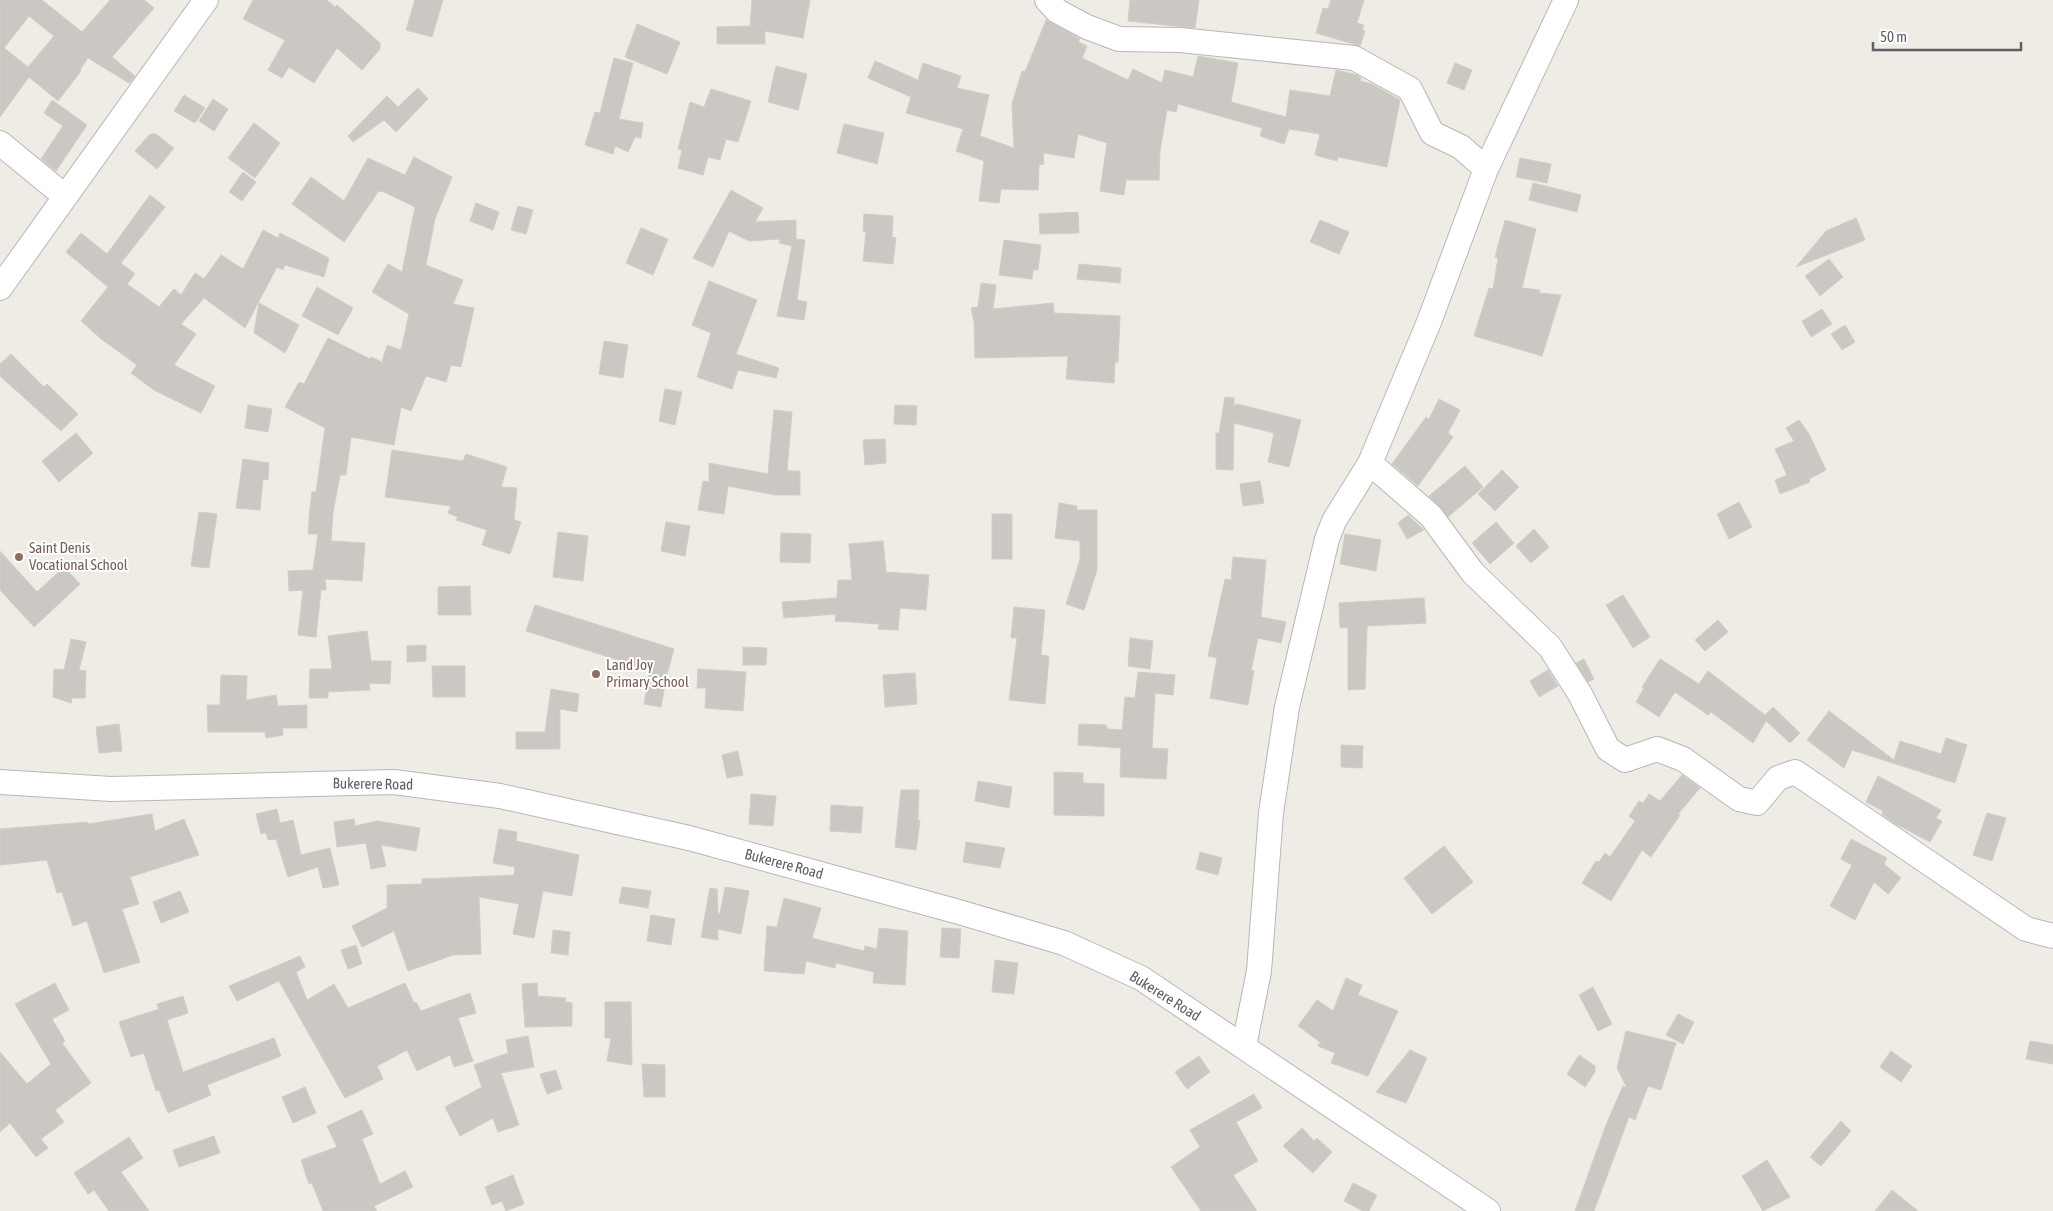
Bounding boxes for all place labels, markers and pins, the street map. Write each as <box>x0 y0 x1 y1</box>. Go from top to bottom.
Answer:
place label: Saint Denis Vocational School <box>29 539 128 573</box>
marker: Saint Denis Vocational School <box>13 551 25 563</box>
place label: Land Joy Primary School <box>606 656 689 690</box>
marker: Land Joy Primary School <box>590 668 602 680</box>

